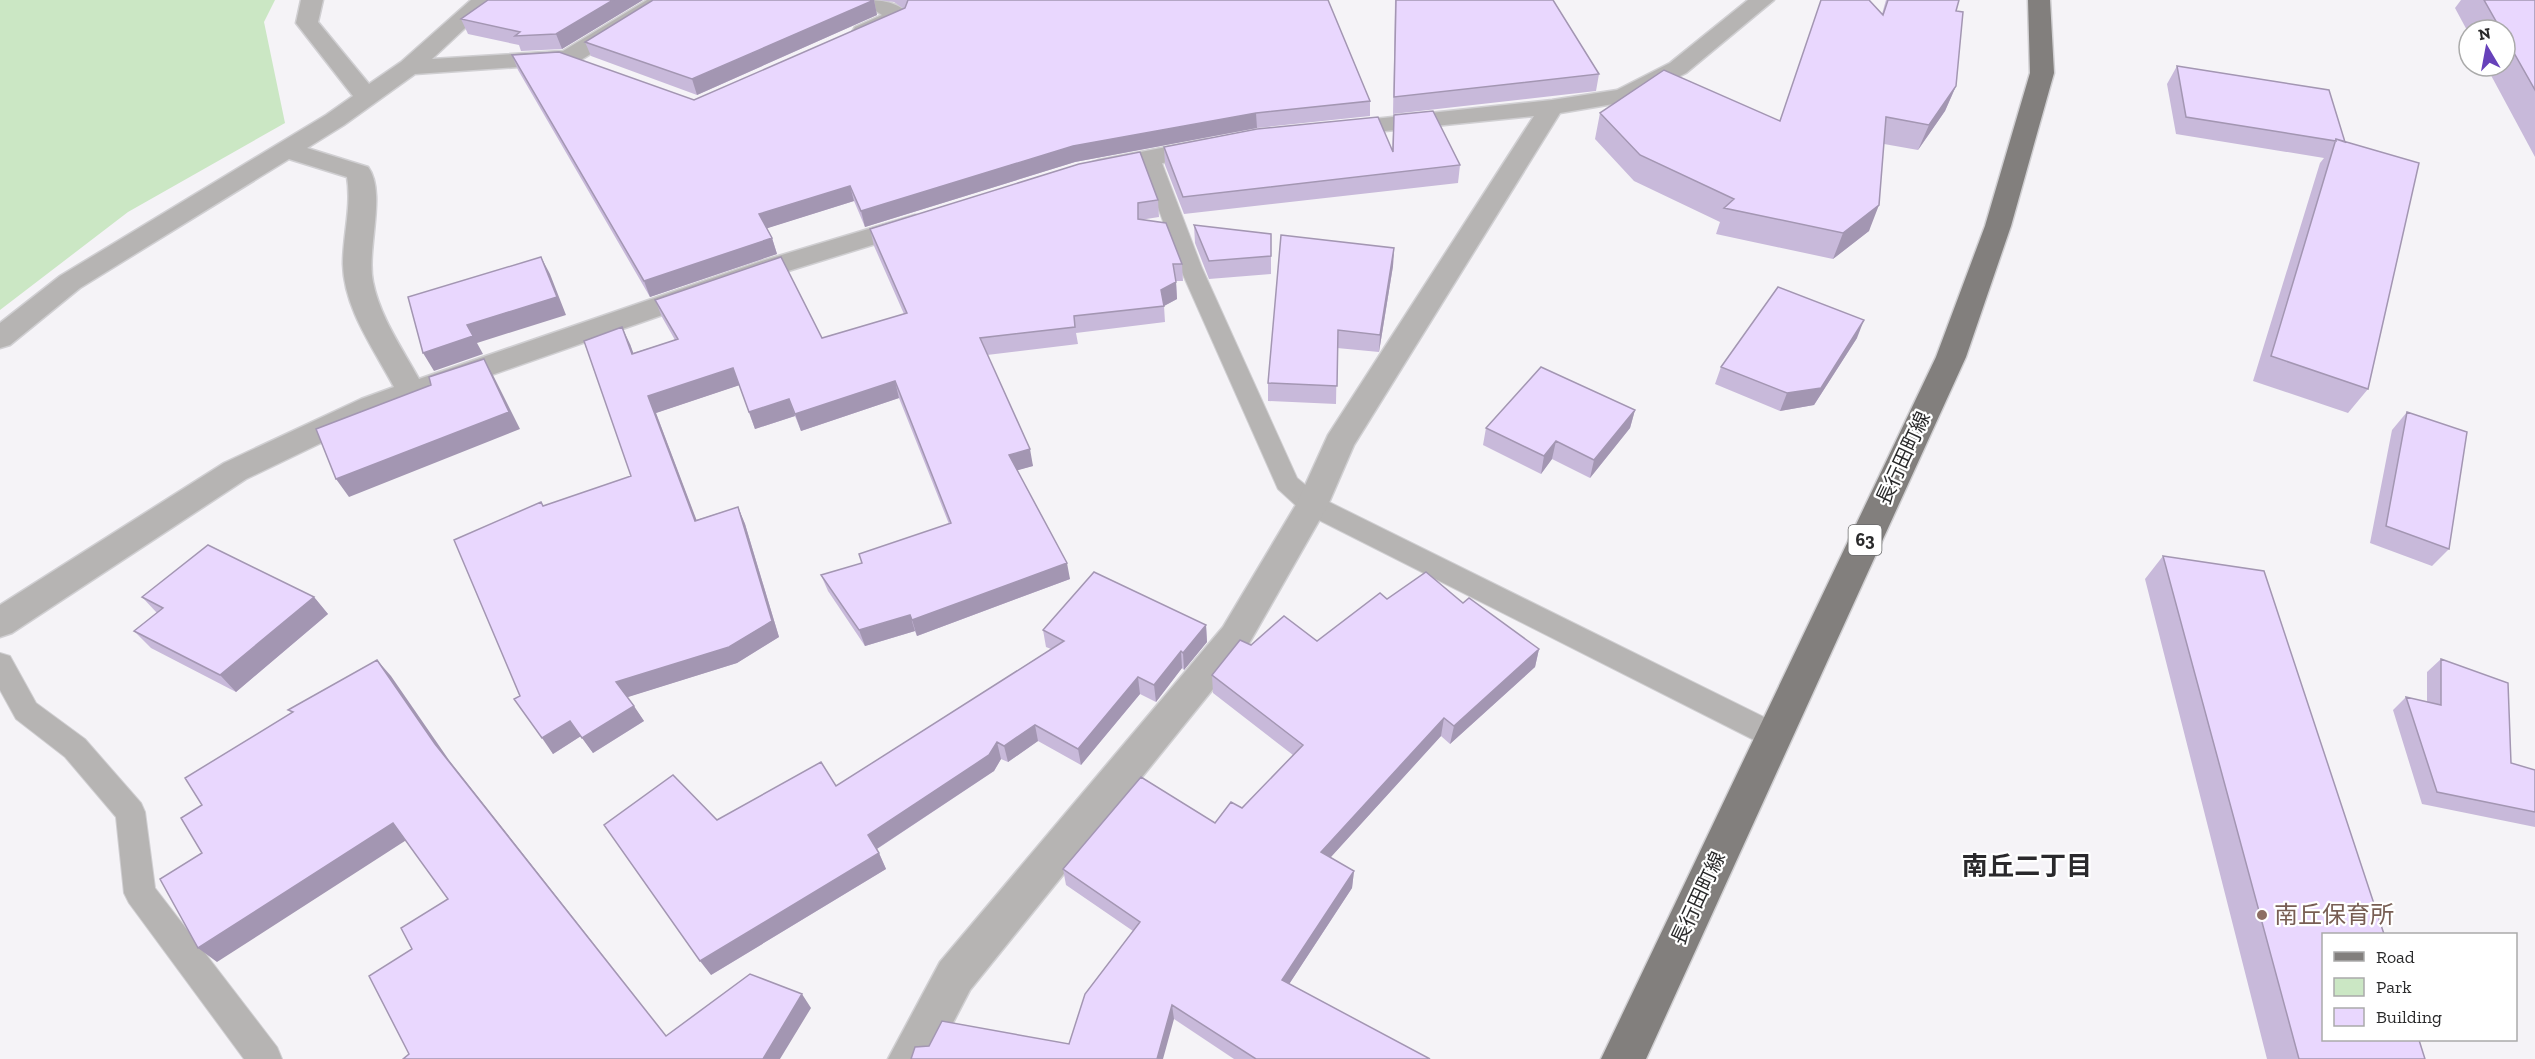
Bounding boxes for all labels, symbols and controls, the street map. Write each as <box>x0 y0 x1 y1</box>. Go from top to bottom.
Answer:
north arrow <box>2457 18 2517 78</box>
text: N <box>2477 23 2492 44</box>
street label: 長行田町線 <box>1871 408 1935 508</box>
road number: 63 <box>1848 525 1882 555</box>
street label: 長行田町線 <box>1666 848 1730 948</box>
district label: 南丘二丁目 <box>1962 850 2092 882</box>
place label: 南丘保育所 <box>2274 900 2394 929</box>
marker: 南丘保育所 <box>2255 908 2269 922</box>
legend <box>2322 933 2517 1041</box>
text: Road <box>2376 946 2415 968</box>
text: Park <box>2376 976 2412 998</box>
text: Building <box>2376 1006 2442 1028</box>

